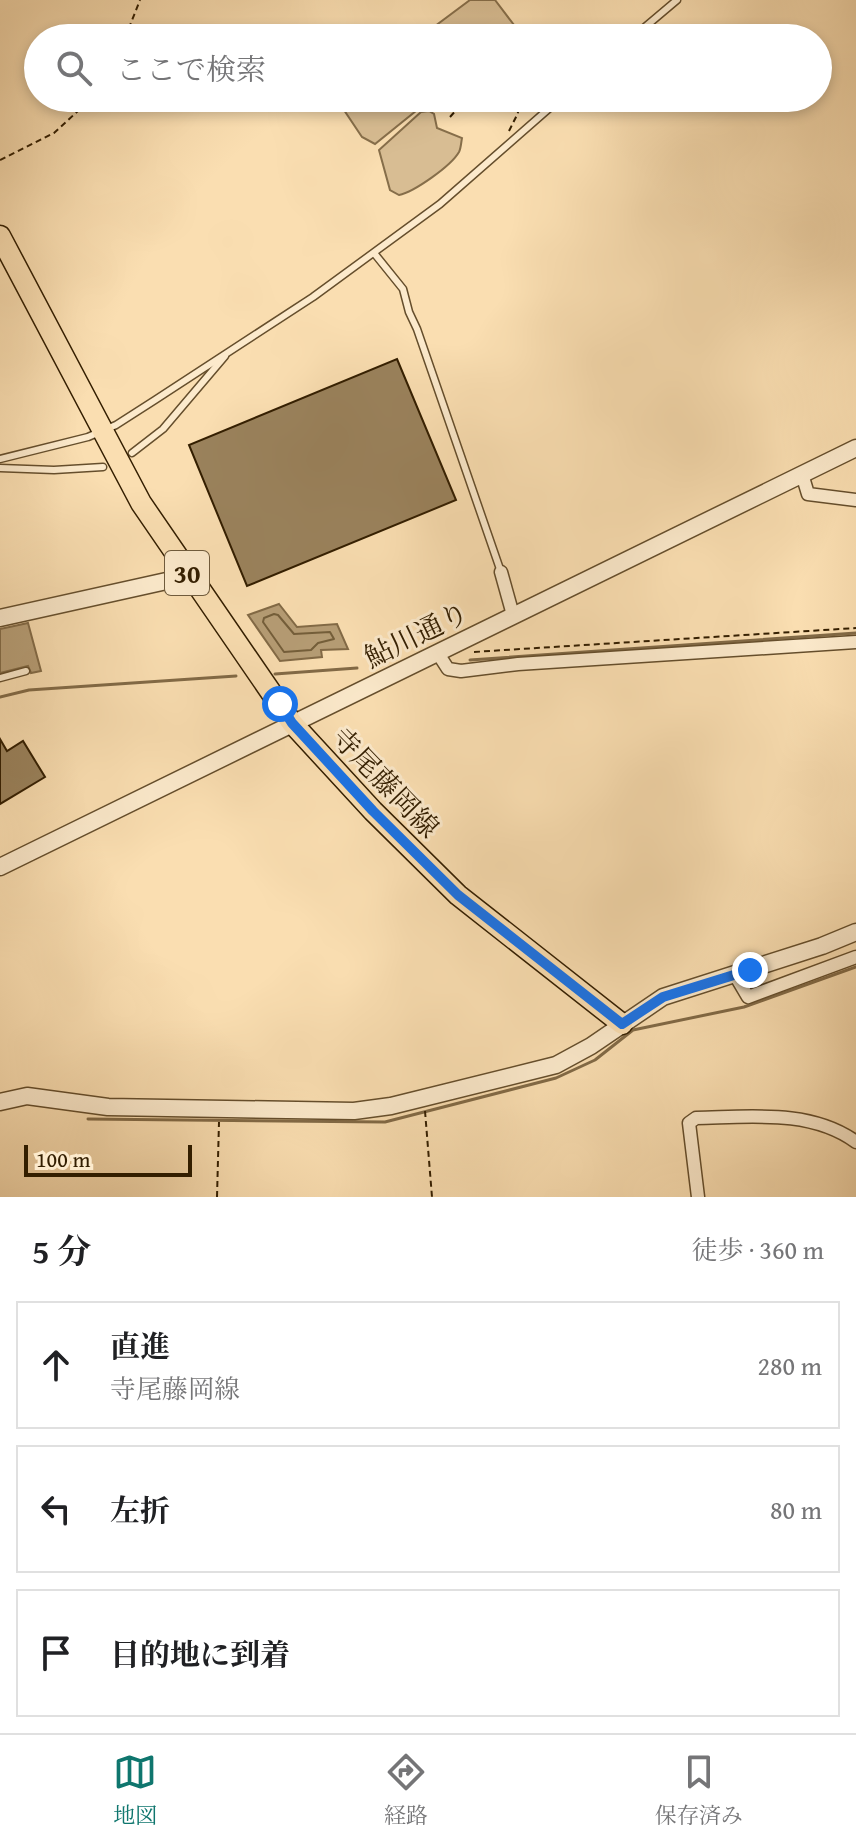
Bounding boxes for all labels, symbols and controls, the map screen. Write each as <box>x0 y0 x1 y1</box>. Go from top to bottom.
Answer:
search box <box>24 24 832 112</box>
icon: search <box>52 46 96 90</box>
text: ここで検索 <box>116 47 266 91</box>
road number: 30 <box>165 551 209 595</box>
street label: 鮎川通り <box>357 591 475 677</box>
route start <box>262 686 298 722</box>
street label: 寺尾藤岡線 <box>323 717 449 847</box>
route end <box>732 952 768 988</box>
scale bar <box>24 1141 192 1177</box>
text: 100 m <box>36 1143 91 1175</box>
text: 5 分 <box>32 1226 91 1275</box>
text: 徒歩 · 360 m <box>692 1230 824 1269</box>
text: 直進 <box>110 1324 170 1368</box>
icon: ahead <box>34 1343 78 1387</box>
text: 280 m <box>757 1346 822 1385</box>
text: 寺尾藤岡線 <box>110 1369 240 1408</box>
icon: left <box>34 1487 78 1531</box>
text: 左折 <box>110 1488 170 1532</box>
text: 80 m <box>770 1490 822 1529</box>
icon: arrive <box>34 1631 78 1675</box>
text: 目的地に到着 <box>110 1632 290 1676</box>
tab: 地図 <box>113 1750 157 1831</box>
tab: 経路 <box>384 1750 428 1831</box>
tab: 保存済み <box>655 1750 743 1831</box>

